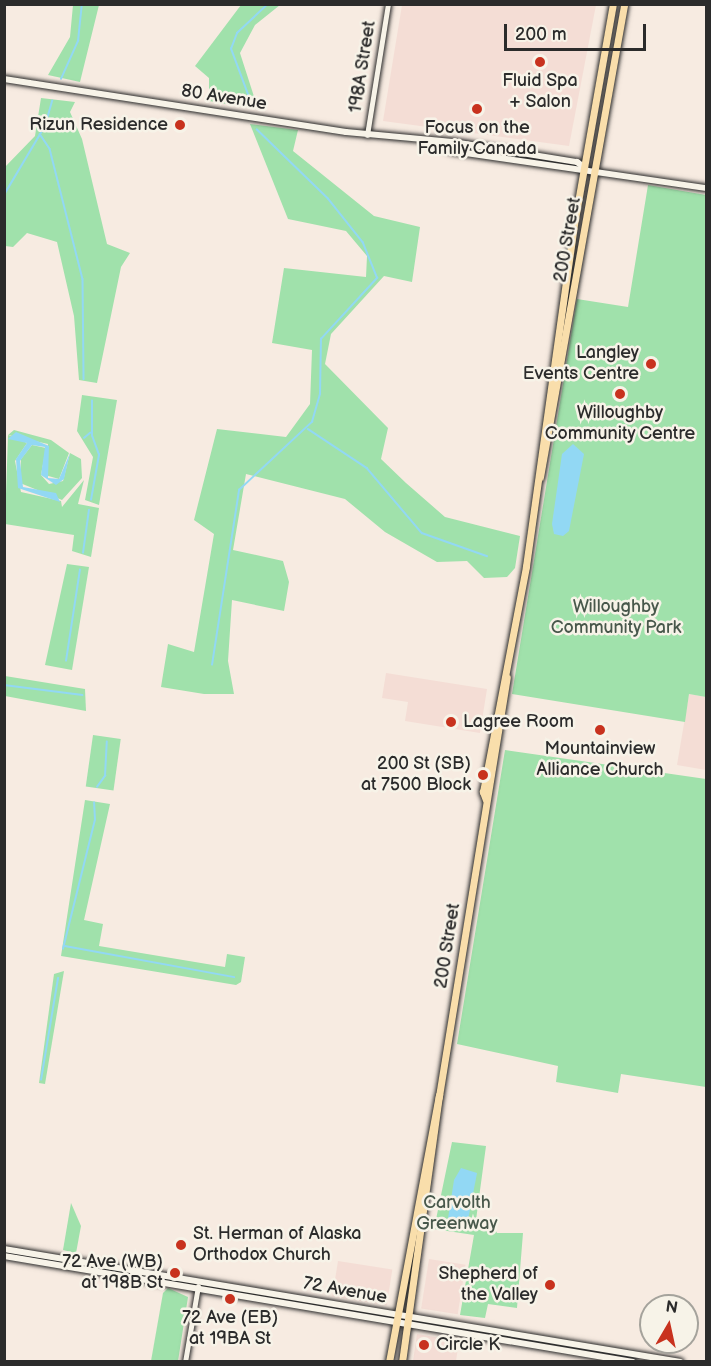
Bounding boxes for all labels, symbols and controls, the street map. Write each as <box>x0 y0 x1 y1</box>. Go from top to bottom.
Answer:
scale bar <box>507 12 650 50</box>
street label: 198A Street <box>345 19 381 115</box>
text: 200 m <box>515 24 567 45</box>
marker: Fluid Spa + Salon <box>533 55 547 69</box>
place label: Fluid Spa + Salon <box>502 71 578 113</box>
street label: 80 Avenue <box>180 81 268 115</box>
marker: Focus on the Family Canada <box>470 102 484 116</box>
place label: Rizun Residence <box>29 114 168 136</box>
marker: Rizun Residence <box>173 118 187 132</box>
place label: Focus on the Family Canada <box>417 118 537 160</box>
street label: 200 Street <box>550 196 586 284</box>
place label: Langley Events Centre <box>523 343 639 386</box>
marker: Langley Events Centre <box>644 357 658 371</box>
marker: Willoughby Community Centre <box>613 387 627 401</box>
place label: Willoughby Community Centre <box>544 403 696 446</box>
park label: Willoughby Community Park <box>550 597 682 640</box>
place label: Lagree Room <box>463 711 574 733</box>
marker: Lagree Room <box>444 715 458 729</box>
marker: Mountainview Alliance Church <box>593 723 607 737</box>
place label: Mountainview Alliance Church <box>536 739 664 782</box>
place label: 200 St (SB) at 7500 Block <box>360 754 471 796</box>
marker: 200 St (SB) at 7500 Block <box>476 768 490 782</box>
street label: 200 Street <box>431 902 465 990</box>
park label: Carvolth Greenway <box>416 1193 498 1236</box>
place label: St. Herman of Alaska Orthodox Church <box>193 1224 361 1266</box>
marker: St. Herman of Alaska Orthodox Church <box>174 1238 188 1252</box>
place label: 72 Ave (WB) at 198B St <box>62 1252 163 1294</box>
place label: Shepherd of the Valley <box>438 1264 538 1306</box>
marker: 72 Ave (WB) at 198B St <box>168 1266 182 1280</box>
street label: 72 Avenue <box>301 1273 389 1309</box>
marker: Shepherd of the Valley <box>543 1278 557 1292</box>
marker: 72 Ave (EB) at 19BA St <box>223 1292 237 1306</box>
north arrow <box>639 1294 699 1354</box>
text: N <box>664 1297 679 1318</box>
place label: 72 Ave (EB) at 19BA St <box>182 1308 278 1350</box>
place label: Circle K <box>436 1334 500 1356</box>
marker: Circle K <box>417 1338 431 1352</box>

